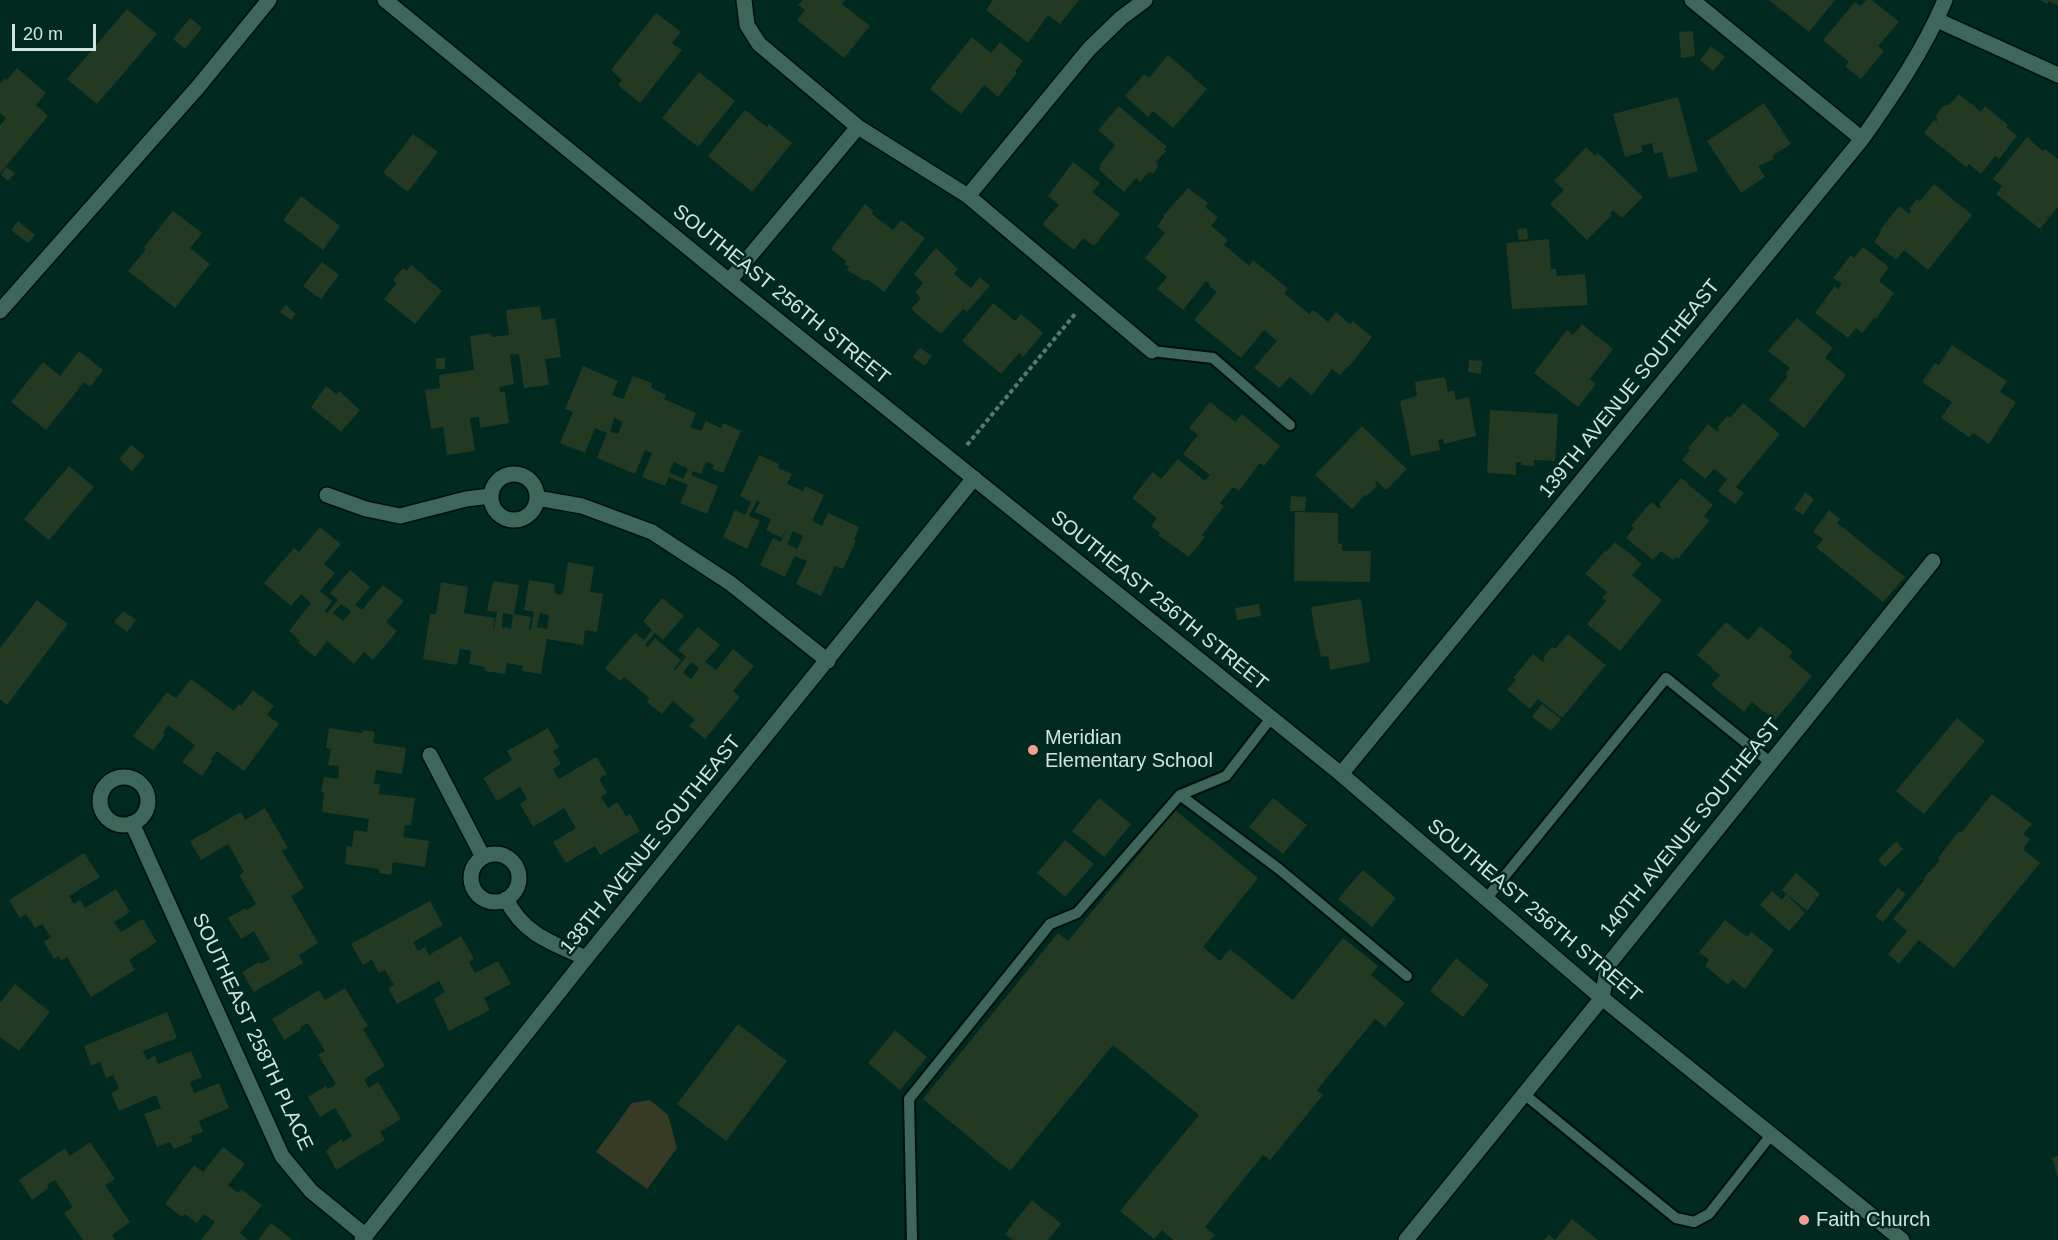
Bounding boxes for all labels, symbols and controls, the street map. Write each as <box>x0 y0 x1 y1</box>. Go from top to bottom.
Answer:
scale bar <box>15 12 99 50</box>
text: 20 m <box>23 24 63 44</box>
street label: SOUTHEAST 256TH STREET <box>668 200 894 390</box>
street label: 139TH AVENUE SOUTHEAST <box>1534 275 1726 503</box>
street label: SOUTHEAST 256TH STREET <box>1046 506 1272 696</box>
street label: 140TH AVENUE SOUTHEAST <box>1595 714 1787 942</box>
place label: Meridian Elementary School <box>1045 726 1213 773</box>
street label: 138TH AVENUE SOUTHEAST <box>555 731 747 959</box>
marker: Meridian Elementary School <box>1026 743 1040 757</box>
street label: SOUTHEAST 256TH STREET <box>1422 814 1646 1008</box>
street label: SOUTHEAST 258TH PLACE <box>186 910 318 1154</box>
place label: Faith Church <box>1816 1208 1930 1232</box>
marker: Faith Church <box>1797 1213 1811 1227</box>

